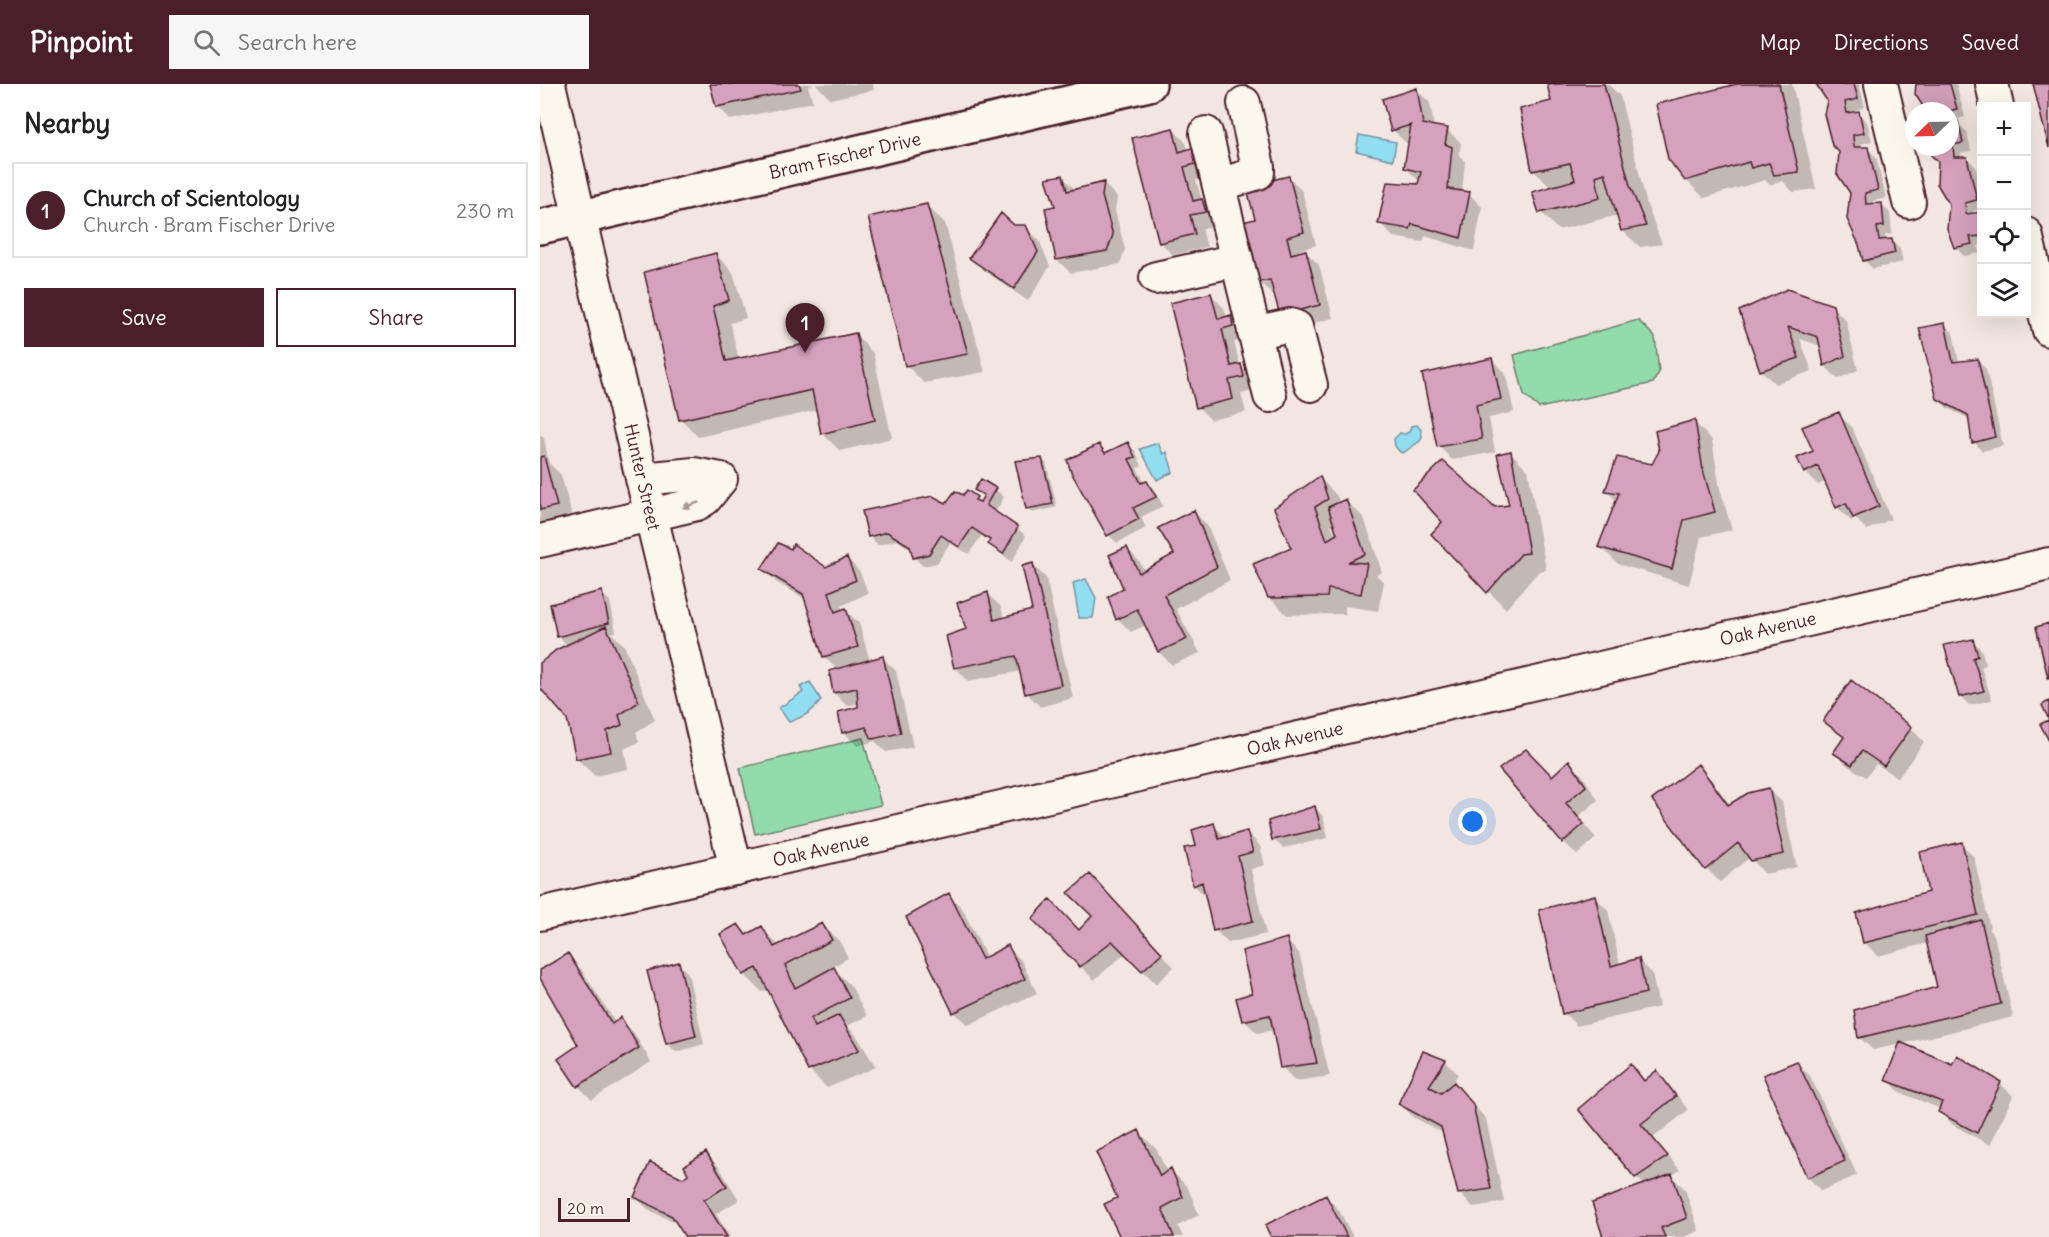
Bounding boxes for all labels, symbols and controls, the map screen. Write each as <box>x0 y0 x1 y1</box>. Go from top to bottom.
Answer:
search box <box>169 15 589 69</box>
text: Pinpoint <box>30 24 133 60</box>
icon: search <box>190 26 223 59</box>
text: Search here <box>238 28 357 56</box>
text: Map <box>1760 29 1801 56</box>
text: Directions <box>1834 29 1928 56</box>
text: Saved <box>1961 29 2019 56</box>
north arrow <box>1905 102 1959 156</box>
map controls <box>1977 102 2031 318</box>
button: + <box>1977 102 2031 156</box>
text: Nearby <box>24 107 110 140</box>
street label: Bram Fischer Drive <box>767 127 923 184</box>
button: − <box>1977 156 2031 210</box>
text: Church of Scientology <box>83 184 300 212</box>
text: 1 <box>42 198 49 223</box>
text: 230 m <box>456 198 514 223</box>
button: locate <box>1977 210 2031 264</box>
text: Church · Bram Fischer Drive <box>83 212 335 237</box>
button: layers <box>1977 264 2031 318</box>
button: Save <box>24 288 264 347</box>
button: Share <box>276 288 516 347</box>
pin: 1 <box>786 304 824 353</box>
street label: Hunter Street <box>619 421 666 533</box>
one-way arrow <box>682 501 700 510</box>
street label: Oak Avenue <box>1718 606 1818 651</box>
street label: Oak Avenue <box>1245 716 1345 761</box>
your location <box>1458 807 1487 836</box>
street label: Oak Avenue <box>771 827 871 872</box>
scale bar <box>558 1195 630 1222</box>
text: 20 m <box>567 1198 604 1218</box>

